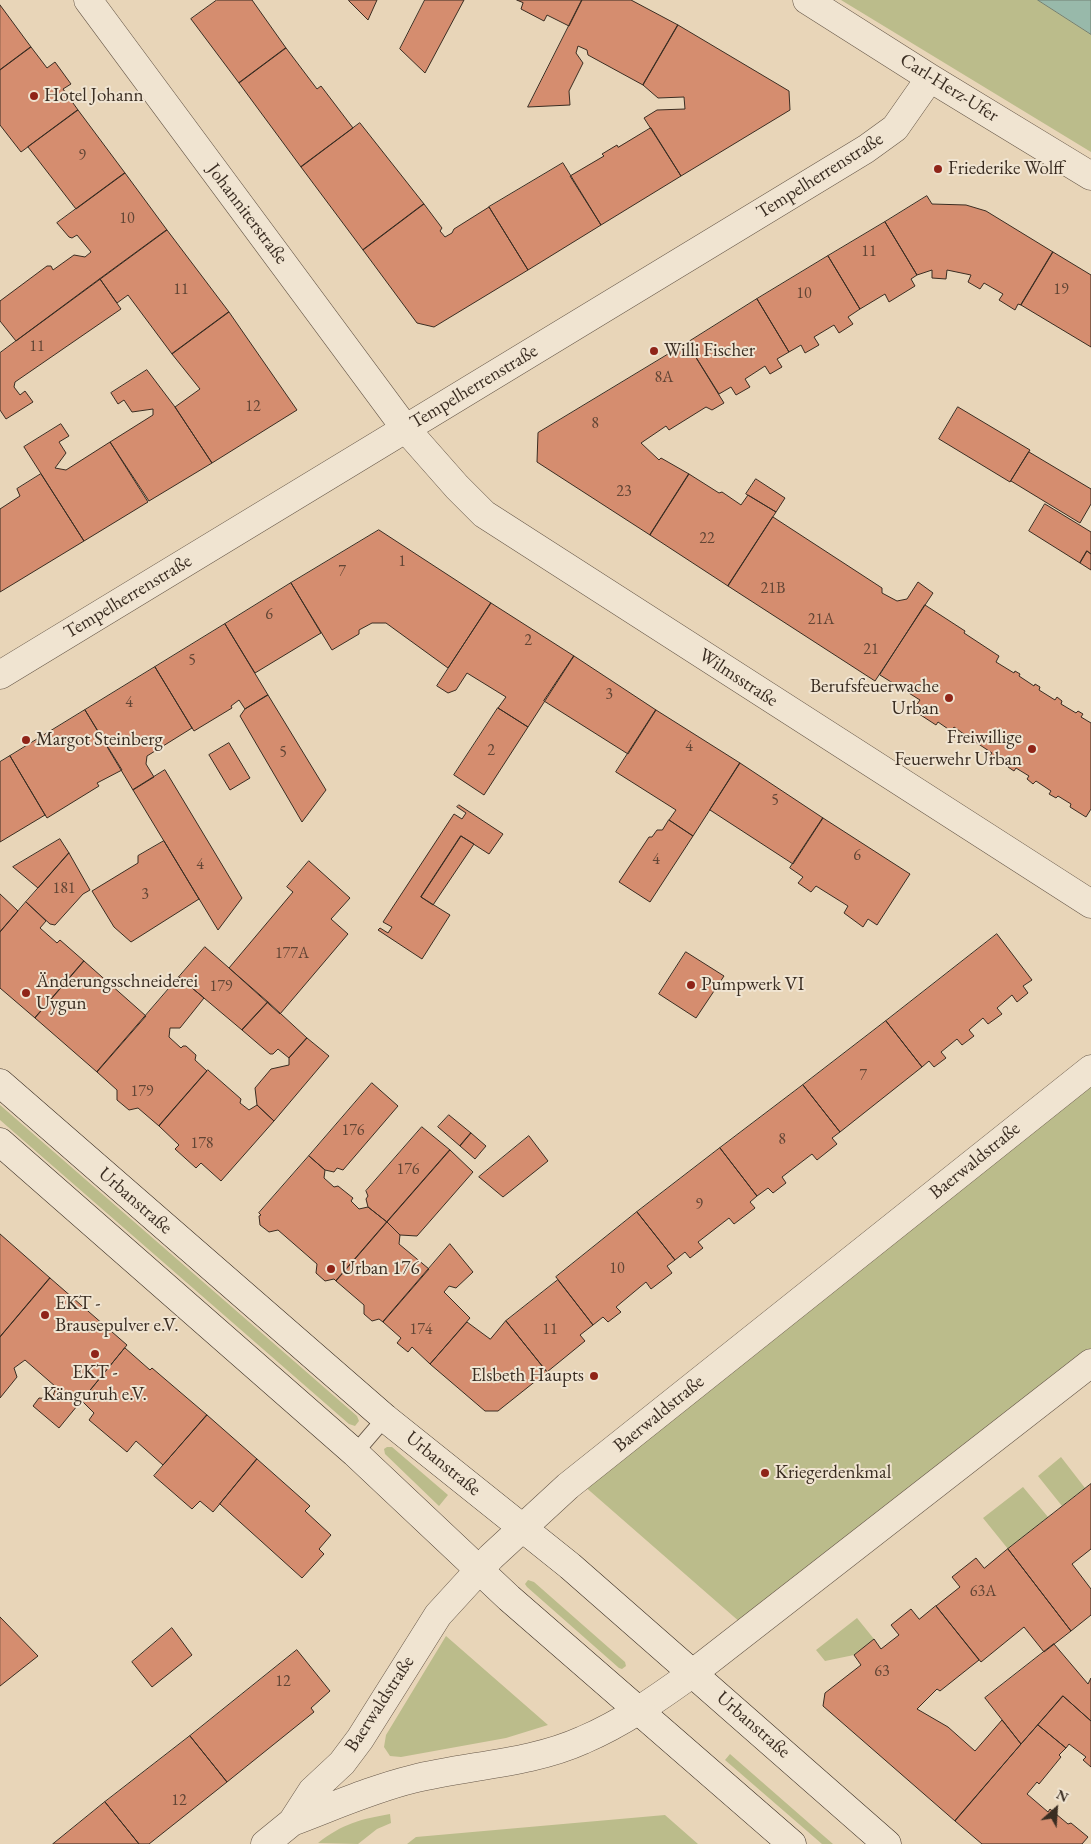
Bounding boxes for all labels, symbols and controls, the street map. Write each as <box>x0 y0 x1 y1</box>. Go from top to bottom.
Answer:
street label: Carl-Herz-Ufer <box>895 49 1003 127</box>
place label: Hotel Johann <box>44 85 144 107</box>
marker: Hotel Johann <box>28 90 40 102</box>
street label: Tempelherrenstraße <box>752 128 888 224</box>
house number: 9 <box>78 146 86 166</box>
place label: Friederike Wolff <box>948 158 1064 180</box>
street label: Johanniterstraße <box>202 159 292 269</box>
marker: Friederike Wolff <box>932 163 944 175</box>
house number: 10 <box>119 209 135 229</box>
house number: 11 <box>861 242 877 262</box>
house number: 11 <box>173 280 189 300</box>
house number: 19 <box>1053 280 1069 300</box>
house number: 10 <box>796 284 812 304</box>
house number: 11 <box>29 337 45 357</box>
street label: Tempelherrenstraße <box>406 340 542 434</box>
place label: Willi Fischer <box>664 340 755 362</box>
marker: Willi Fischer <box>648 345 660 357</box>
house number: 8A <box>655 368 673 388</box>
house number: 12 <box>245 397 261 417</box>
house number: 8 <box>591 414 599 434</box>
house number: 23 <box>616 482 632 502</box>
house number: 22 <box>699 529 715 549</box>
street label: Tempelherrenstraße <box>60 550 196 644</box>
house number: 1 <box>398 552 406 572</box>
house number: 7 <box>338 562 346 582</box>
house number: 21B <box>761 579 785 599</box>
house number: 6 <box>265 605 273 625</box>
house number: 21A <box>808 610 834 630</box>
house number: 2 <box>524 631 532 651</box>
house number: 21 <box>863 640 879 660</box>
street label: Wilmsstraße <box>694 644 782 712</box>
house number: 5 <box>188 651 196 671</box>
place label: Berufsfeuerwache Urban <box>810 676 939 720</box>
house number: 3 <box>605 685 613 705</box>
marker: Berufsfeuerwache Urban <box>943 692 955 704</box>
house number: 4 <box>125 693 133 713</box>
place label: Freiwillige Feuerwehr Urban <box>894 727 1022 771</box>
place label: Margot Steinberg <box>36 729 163 751</box>
marker: Margot Steinberg <box>20 734 32 746</box>
house number: 4 <box>685 737 693 757</box>
house number: 2 <box>487 741 495 761</box>
house number: 5 <box>279 743 287 763</box>
marker: Freiwillige Feuerwehr Urban <box>1026 743 1038 755</box>
house number: 5 <box>771 791 779 811</box>
house number: 6 <box>853 846 861 866</box>
house number: 4 <box>652 850 660 870</box>
house number: 4 <box>196 855 204 875</box>
house number: 181 <box>52 879 76 899</box>
house number: 3 <box>141 885 149 905</box>
house number: 177A <box>275 944 309 964</box>
place label: Änderungsschneiderei Uygun <box>36 971 198 1015</box>
place label: Pumpwerk VI <box>701 974 804 996</box>
house number: 179 <box>209 977 233 997</box>
marker: Pumpwerk VI <box>685 979 697 991</box>
marker: Änderungsschneiderei Uygun <box>20 987 32 999</box>
house number: 7 <box>859 1066 867 1086</box>
house number: 179 <box>130 1082 154 1102</box>
street label: Baerwaldstraße <box>925 1118 1025 1204</box>
house number: 176 <box>341 1121 365 1141</box>
house number: 8 <box>778 1130 786 1150</box>
house number: 178 <box>190 1134 214 1154</box>
house number: 176 <box>396 1160 420 1180</box>
street label: Urbanstraße <box>93 1163 177 1239</box>
house number: 9 <box>695 1195 703 1215</box>
place label: Urban 176 <box>341 1258 420 1280</box>
house number: 10 <box>609 1259 625 1279</box>
marker: Urban 176 <box>325 1263 337 1275</box>
place label: EKT - Brausepulver e.V. <box>55 1293 179 1337</box>
marker: EKT - Brausepulver e.V. <box>39 1309 51 1321</box>
house number: 174 <box>409 1320 433 1340</box>
house number: 11 <box>542 1320 558 1340</box>
marker: EKT - Känguruh e.V. <box>89 1348 101 1360</box>
place label: EKT - Känguruh e.V. <box>43 1362 147 1406</box>
place label: Elsbeth Haupts <box>471 1365 584 1387</box>
marker: Elsbeth Haupts <box>588 1370 600 1382</box>
street label: Baerwaldstraße <box>609 1371 709 1457</box>
street label: Urbanstraße <box>401 1427 485 1501</box>
place label: Kriegerdenkmal <box>775 1462 891 1484</box>
marker: Kriegerdenkmal <box>759 1467 771 1479</box>
house number: 63A <box>970 1582 996 1602</box>
street label: Baerwaldstraße <box>340 1652 420 1756</box>
house number: 63 <box>874 1662 890 1682</box>
house number: 12 <box>275 1672 291 1692</box>
street label: Urbanstraße <box>711 1687 795 1763</box>
north arrow <box>1031 1784 1081 1834</box>
text: N <box>1054 1785 1072 1806</box>
house number: 12 <box>171 1791 187 1811</box>

